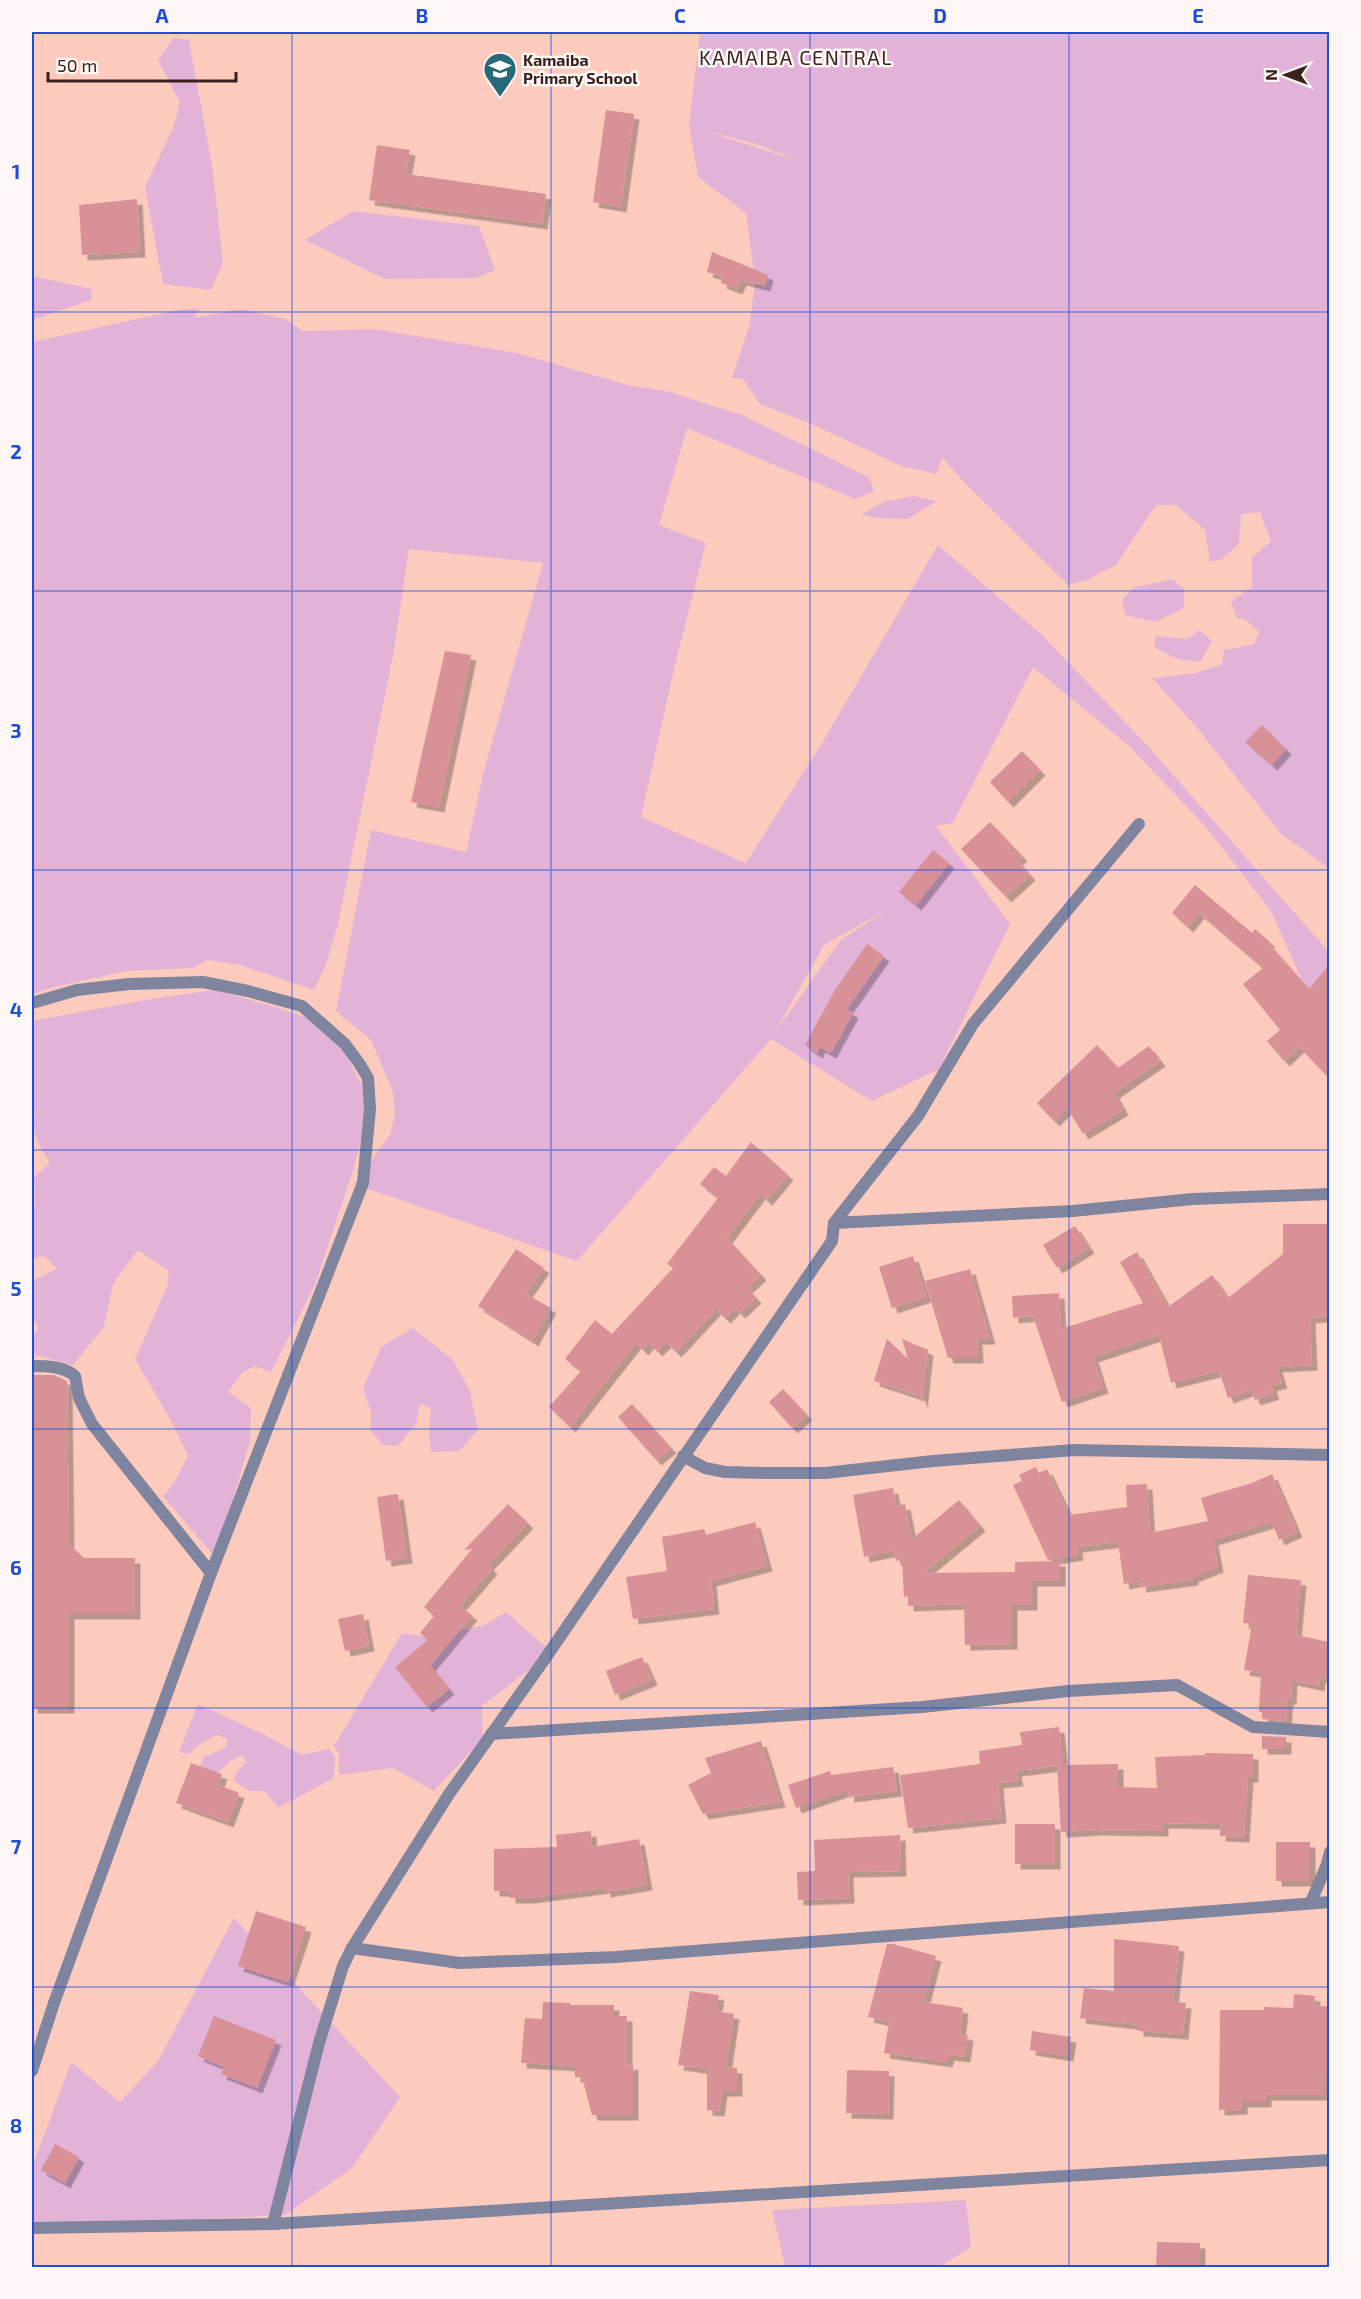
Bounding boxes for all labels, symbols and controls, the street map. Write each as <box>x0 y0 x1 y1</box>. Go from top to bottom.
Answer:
text: A <box>155 3 169 27</box>
text: B <box>416 3 428 27</box>
text: C <box>674 3 686 27</box>
text: D <box>933 3 947 27</box>
text: E <box>1192 3 1204 27</box>
scale bar <box>48 45 236 83</box>
district label: KAMAIBA CENTRAL <box>699 45 893 69</box>
north arrow <box>1256 45 1316 105</box>
place label: Kamaiba Primary School <box>523 50 638 88</box>
school or university icon: Kamaiba Primary School <box>482 51 518 98</box>
text: 50 m <box>57 54 97 76</box>
text: N <box>1261 69 1280 81</box>
text: 1 <box>12 159 20 183</box>
text: 2 <box>10 439 22 463</box>
text: 3 <box>10 718 22 742</box>
text: 4 <box>10 997 23 1021</box>
text: 5 <box>10 1276 22 1300</box>
text: 6 <box>10 1555 22 1579</box>
text: 7 <box>11 1834 22 1858</box>
text: 8 <box>10 2113 22 2137</box>

